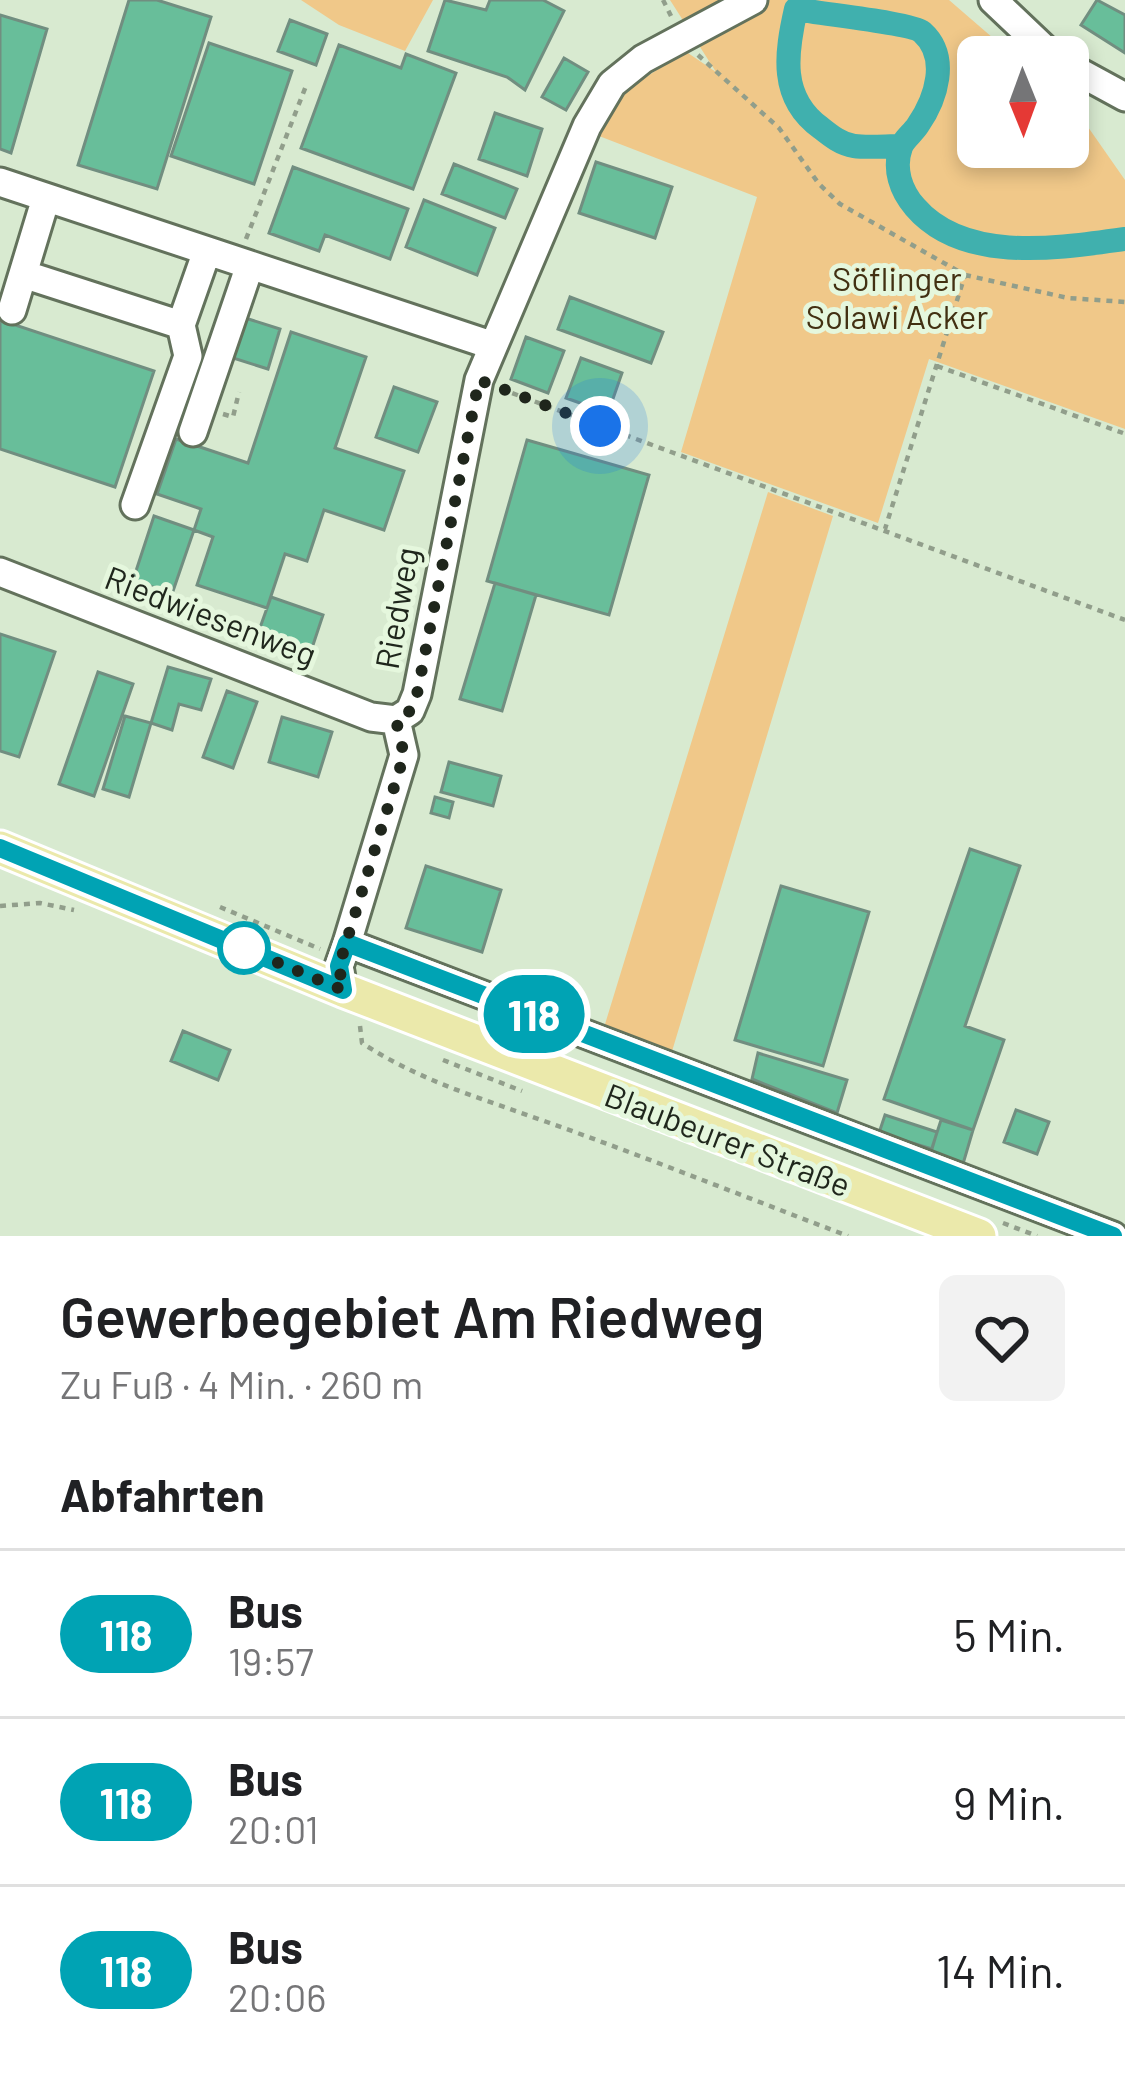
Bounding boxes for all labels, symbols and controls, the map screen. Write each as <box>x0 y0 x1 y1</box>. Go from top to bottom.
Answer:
north arrow <box>957 36 1089 168</box>
map controls <box>957 36 1089 168</box>
park label: Söflinger Solawi Acker <box>806 258 988 336</box>
your location <box>570 396 630 456</box>
street label: Riedweg <box>366 544 426 672</box>
street label: Riedwiesenweg <box>100 556 322 674</box>
unlabelled marker <box>219 923 269 973</box>
line badge: 118 <box>465 975 603 1053</box>
text: 118 <box>508 989 560 1039</box>
street label: Blaubeurer Straße <box>599 1074 857 1204</box>
button: heart <box>939 1275 1065 1401</box>
text: Gewerbegebiet Am Riedweg <box>60 1281 764 1349</box>
text: Zu Fuß · 4 Min. · 260 m <box>60 1360 423 1407</box>
text: Abfahrten <box>60 1467 265 1521</box>
text: Bus <box>228 1583 303 1637</box>
text: 5 Min. <box>953 1607 1065 1661</box>
text: 118 <box>100 1609 152 1659</box>
text: 19:57 <box>228 1637 314 1684</box>
text: Bus <box>228 1751 303 1805</box>
text: 9 Min. <box>953 1775 1065 1829</box>
text: 118 <box>100 1777 152 1827</box>
text: 20:01 <box>228 1805 319 1852</box>
text: Bus <box>228 1919 303 1973</box>
text: 14 Min. <box>936 1943 1065 1997</box>
text: 118 <box>100 1945 152 1995</box>
text: 20:06 <box>228 1973 326 2020</box>

